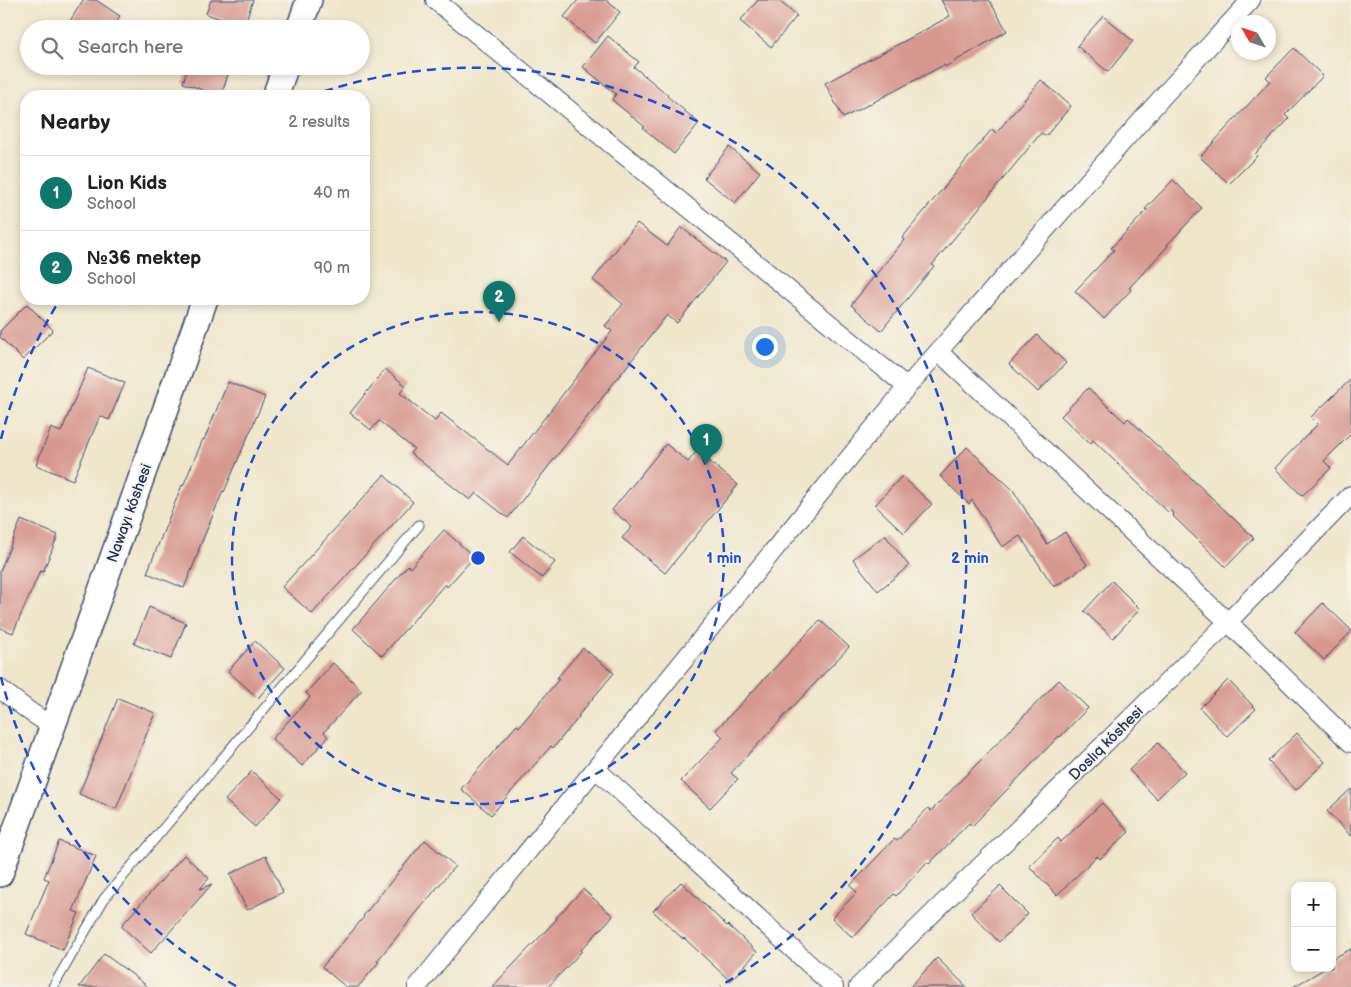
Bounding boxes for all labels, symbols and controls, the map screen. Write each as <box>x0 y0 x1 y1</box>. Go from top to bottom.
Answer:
north arrow <box>1231 15 1276 60</box>
search box <box>20 20 370 75</box>
icon: search <box>38 34 66 62</box>
text: Search here <box>78 36 183 59</box>
text: Nearby <box>40 110 110 135</box>
text: 2 results <box>288 113 350 132</box>
text: Lion Kids <box>87 172 167 195</box>
text: 1 <box>53 184 59 203</box>
text: 40 m <box>313 184 350 203</box>
text: School <box>87 195 136 214</box>
text: №36 mektep <box>87 247 201 270</box>
text: 2 <box>51 259 61 278</box>
text: 90 m <box>314 259 350 278</box>
text: School <box>87 270 136 289</box>
pin: 2 <box>483 281 515 322</box>
your location <box>752 334 778 360</box>
pin: 1 <box>690 424 722 465</box>
street label: Nawayı kóshesi <box>103 461 156 565</box>
centre of rings <box>469 549 487 567</box>
text: 1 min <box>706 549 742 568</box>
text: 2 min <box>951 549 989 568</box>
street label: Doslıq kóshesi <box>1065 702 1148 785</box>
map controls <box>1291 882 1336 972</box>
button: + <box>1291 882 1336 927</box>
button: − <box>1291 927 1336 972</box>

